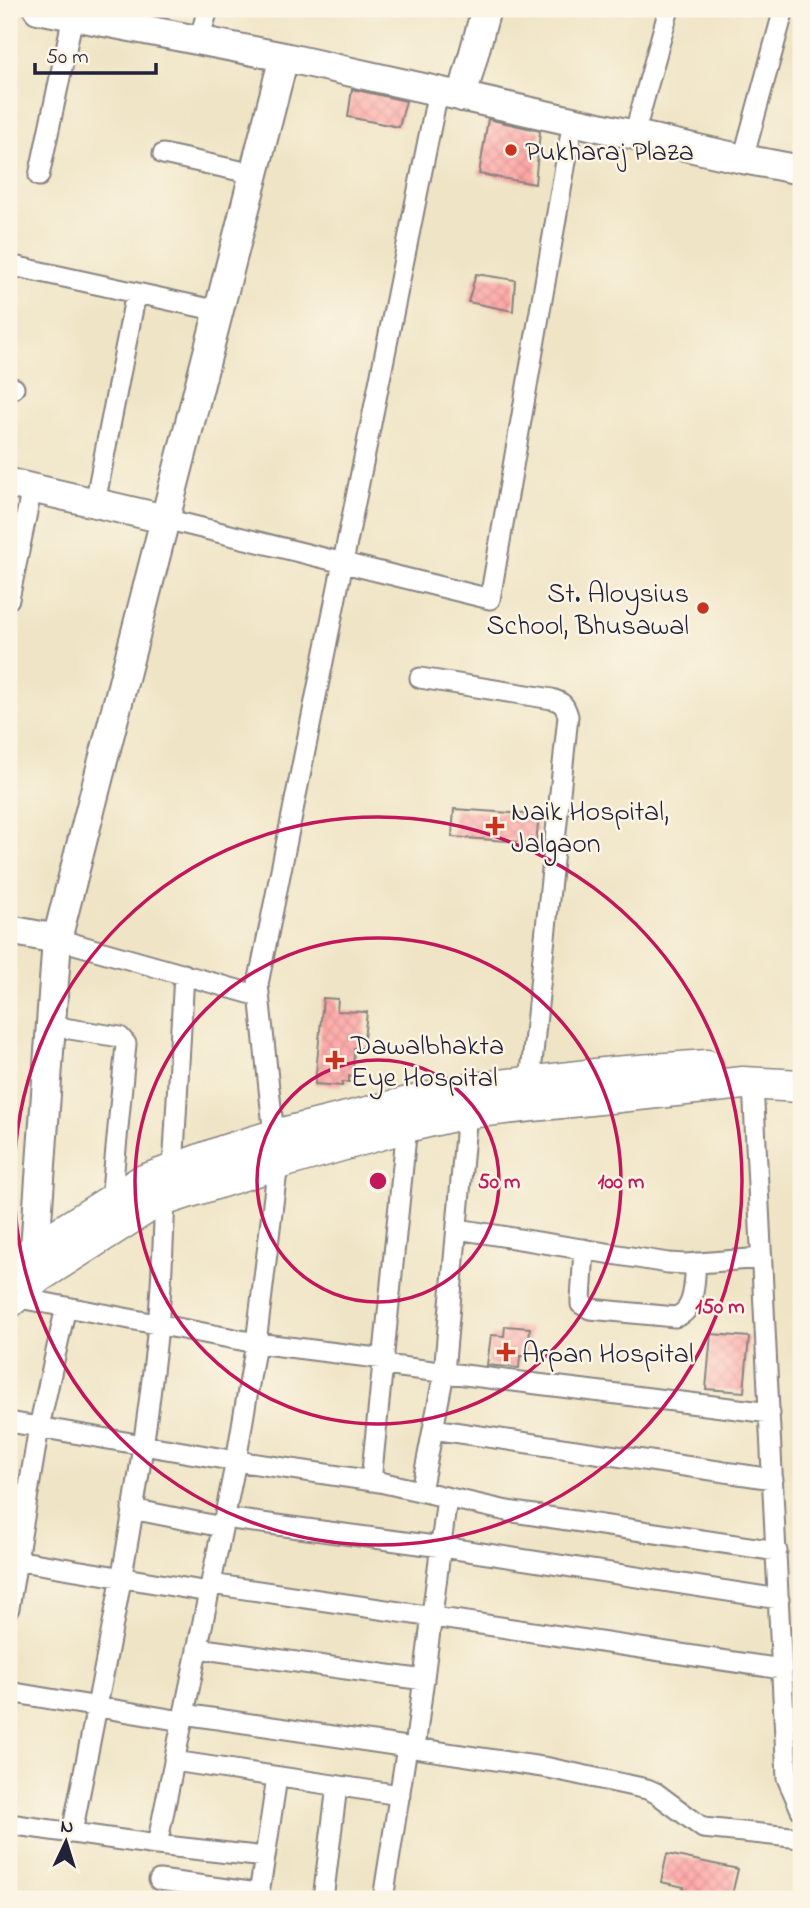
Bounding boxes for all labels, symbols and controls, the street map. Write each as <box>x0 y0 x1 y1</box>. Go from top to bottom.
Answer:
scale bar <box>35 32 156 76</box>
text: 50 m <box>46 43 89 73</box>
place label: Pukharaj Plaza <box>525 133 694 174</box>
marker: Pukharaj Plaza <box>503 142 519 158</box>
place label: St. Aloysius School, Bhusawal <box>487 575 689 648</box>
marker: St. Aloysius School, Bhusawal <box>695 600 711 616</box>
place label: Naik Hospital, Jalgaon <box>511 793 669 866</box>
marker: Naik Hospital, Jalgaon <box>485 816 505 836</box>
place label: Dawalbhakta Eye Hospital <box>350 1027 504 1100</box>
marker: Dawalbhakta Eye Hospital <box>325 1050 345 1070</box>
text: 50 m <box>478 1168 520 1198</box>
text: 100 m <box>598 1168 644 1198</box>
centre of rings <box>366 1169 390 1193</box>
text: 150 m <box>695 1293 745 1323</box>
place label: Arpan Hospital <box>522 1335 694 1376</box>
marker: Arpan Hospital <box>496 1342 516 1362</box>
north arrow <box>32 1806 102 1876</box>
text: N <box>60 1814 75 1841</box>

